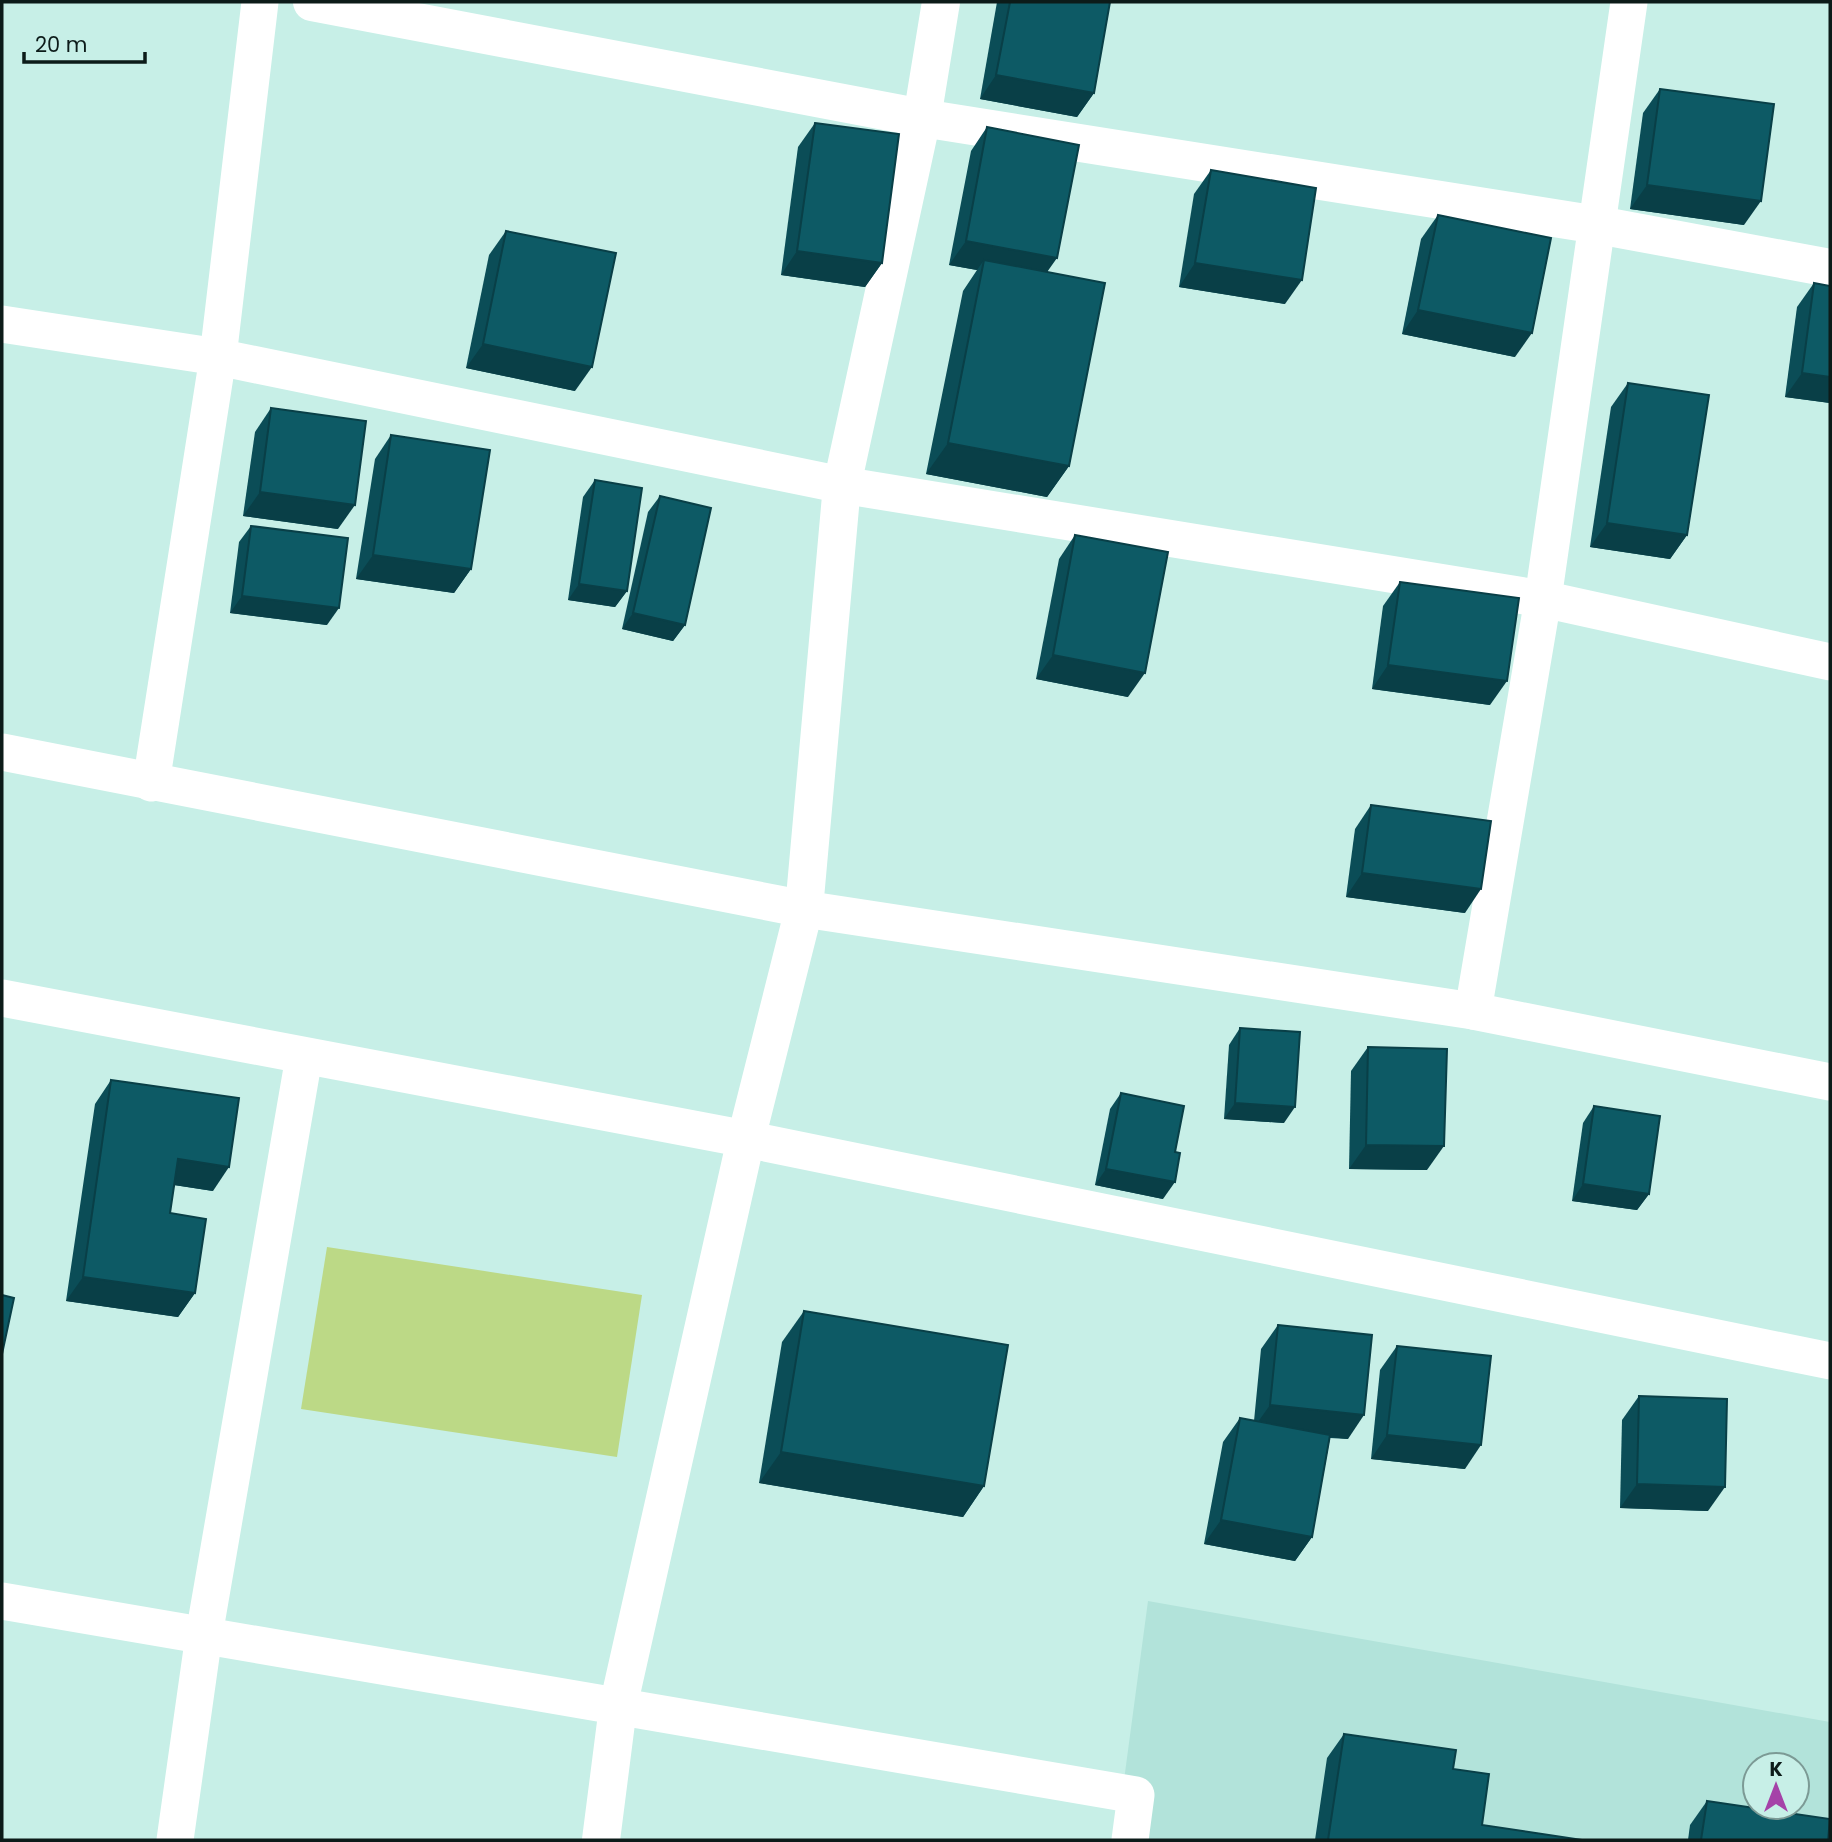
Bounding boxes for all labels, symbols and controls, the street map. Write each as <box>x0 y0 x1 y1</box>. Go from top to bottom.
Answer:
scale bar <box>24 21 145 65</box>
text: 20 m <box>35 30 88 59</box>
north arrow <box>1741 1751 1811 1821</box>
text: K <box>1769 1756 1783 1783</box>

